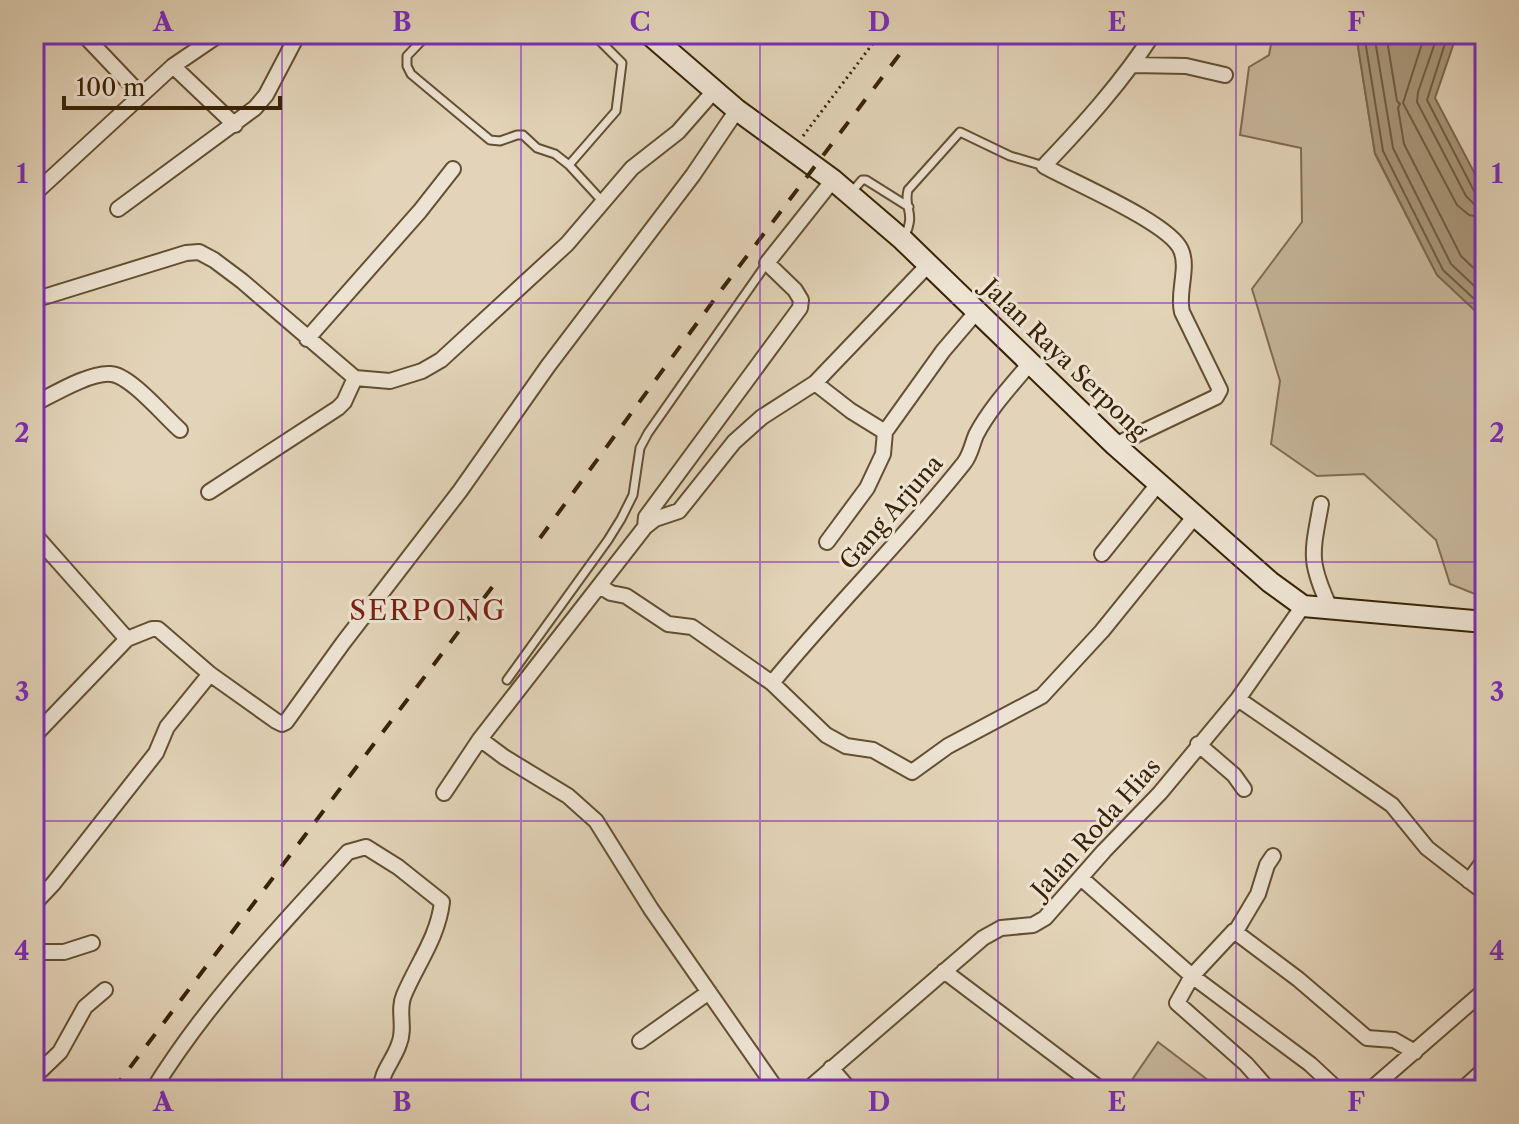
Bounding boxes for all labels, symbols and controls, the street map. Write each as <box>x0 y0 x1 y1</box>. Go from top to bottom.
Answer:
text: A <box>152 6 174 38</box>
text: B <box>392 6 412 38</box>
text: C <box>630 6 650 38</box>
text: D <box>868 6 890 38</box>
text: E <box>1108 6 1126 38</box>
text: F <box>1347 6 1365 38</box>
scale bar <box>64 60 280 110</box>
text: 100 m <box>76 73 145 102</box>
text: 1 <box>16 158 28 190</box>
text: 1 <box>1491 158 1503 190</box>
street label: Jalan Raya Serpong <box>974 270 1154 445</box>
text: 2 <box>14 417 30 449</box>
text: 2 <box>1489 417 1505 449</box>
street label: Gang Arjuna <box>833 449 949 575</box>
district label: SERPONG <box>349 593 507 627</box>
text: 3 <box>15 676 29 708</box>
text: 3 <box>1490 676 1504 708</box>
street label: Jalan Roda Hias <box>1023 752 1166 907</box>
text: 4 <box>14 935 30 967</box>
text: 4 <box>1489 935 1505 967</box>
text: A <box>152 1086 174 1118</box>
text: B <box>392 1086 412 1118</box>
text: C <box>630 1086 650 1118</box>
text: D <box>868 1086 890 1118</box>
text: E <box>1108 1086 1126 1118</box>
text: F <box>1347 1086 1365 1118</box>

